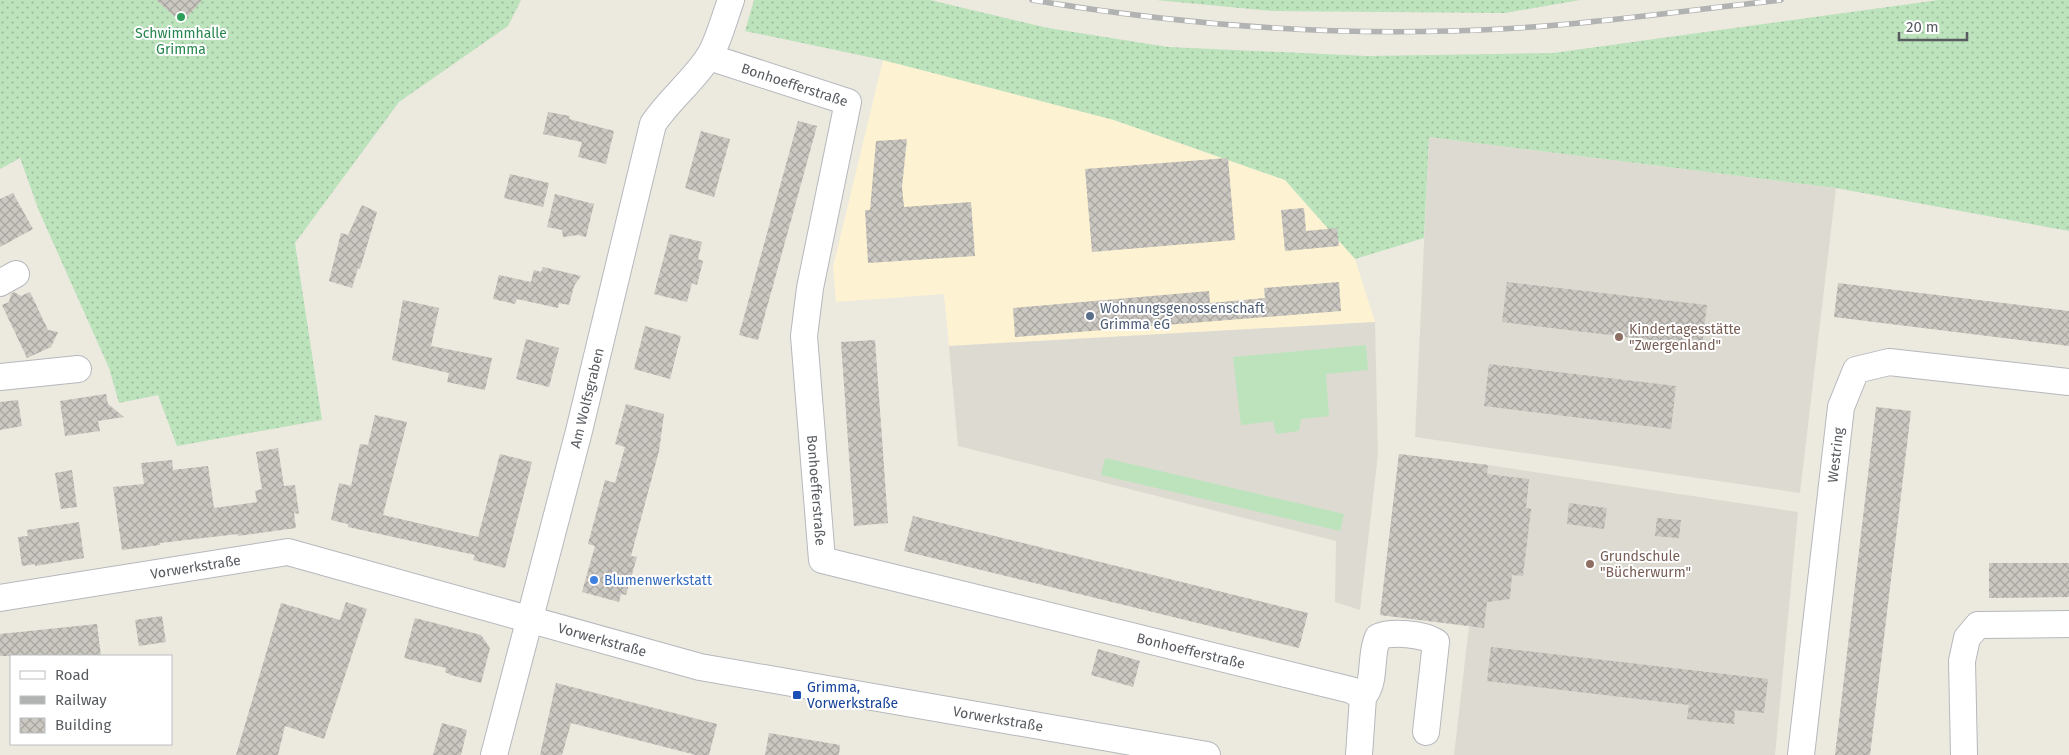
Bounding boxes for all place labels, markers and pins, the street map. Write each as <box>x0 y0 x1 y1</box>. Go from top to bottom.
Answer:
marker: Schwimmhalle Grimma <box>175 11 187 23</box>
place label: Schwimmhalle Grimma <box>135 25 227 58</box>
place label: Wohnungsgenossenschaft Grimma eG <box>1100 300 1266 333</box>
marker: Wohnungsgenossenschaft Grimma eG <box>1084 310 1096 322</box>
place label: Kindertagesstätte "Zwergenland" <box>1629 321 1741 354</box>
marker: Kindertagesstätte "Zwergenland" <box>1613 331 1625 343</box>
place label: Grundschule "Bücherwurm" <box>1600 548 1691 581</box>
marker: Grundschule "Bücherwurm" <box>1584 558 1596 570</box>
place label: Blumenwerkstatt <box>604 572 713 589</box>
marker: Blumenwerkstatt <box>588 574 600 586</box>
place label: Grimma, Vorwerkstraße <box>807 679 898 712</box>
marker: Grimma, Vorwerkstraße <box>791 689 803 701</box>

